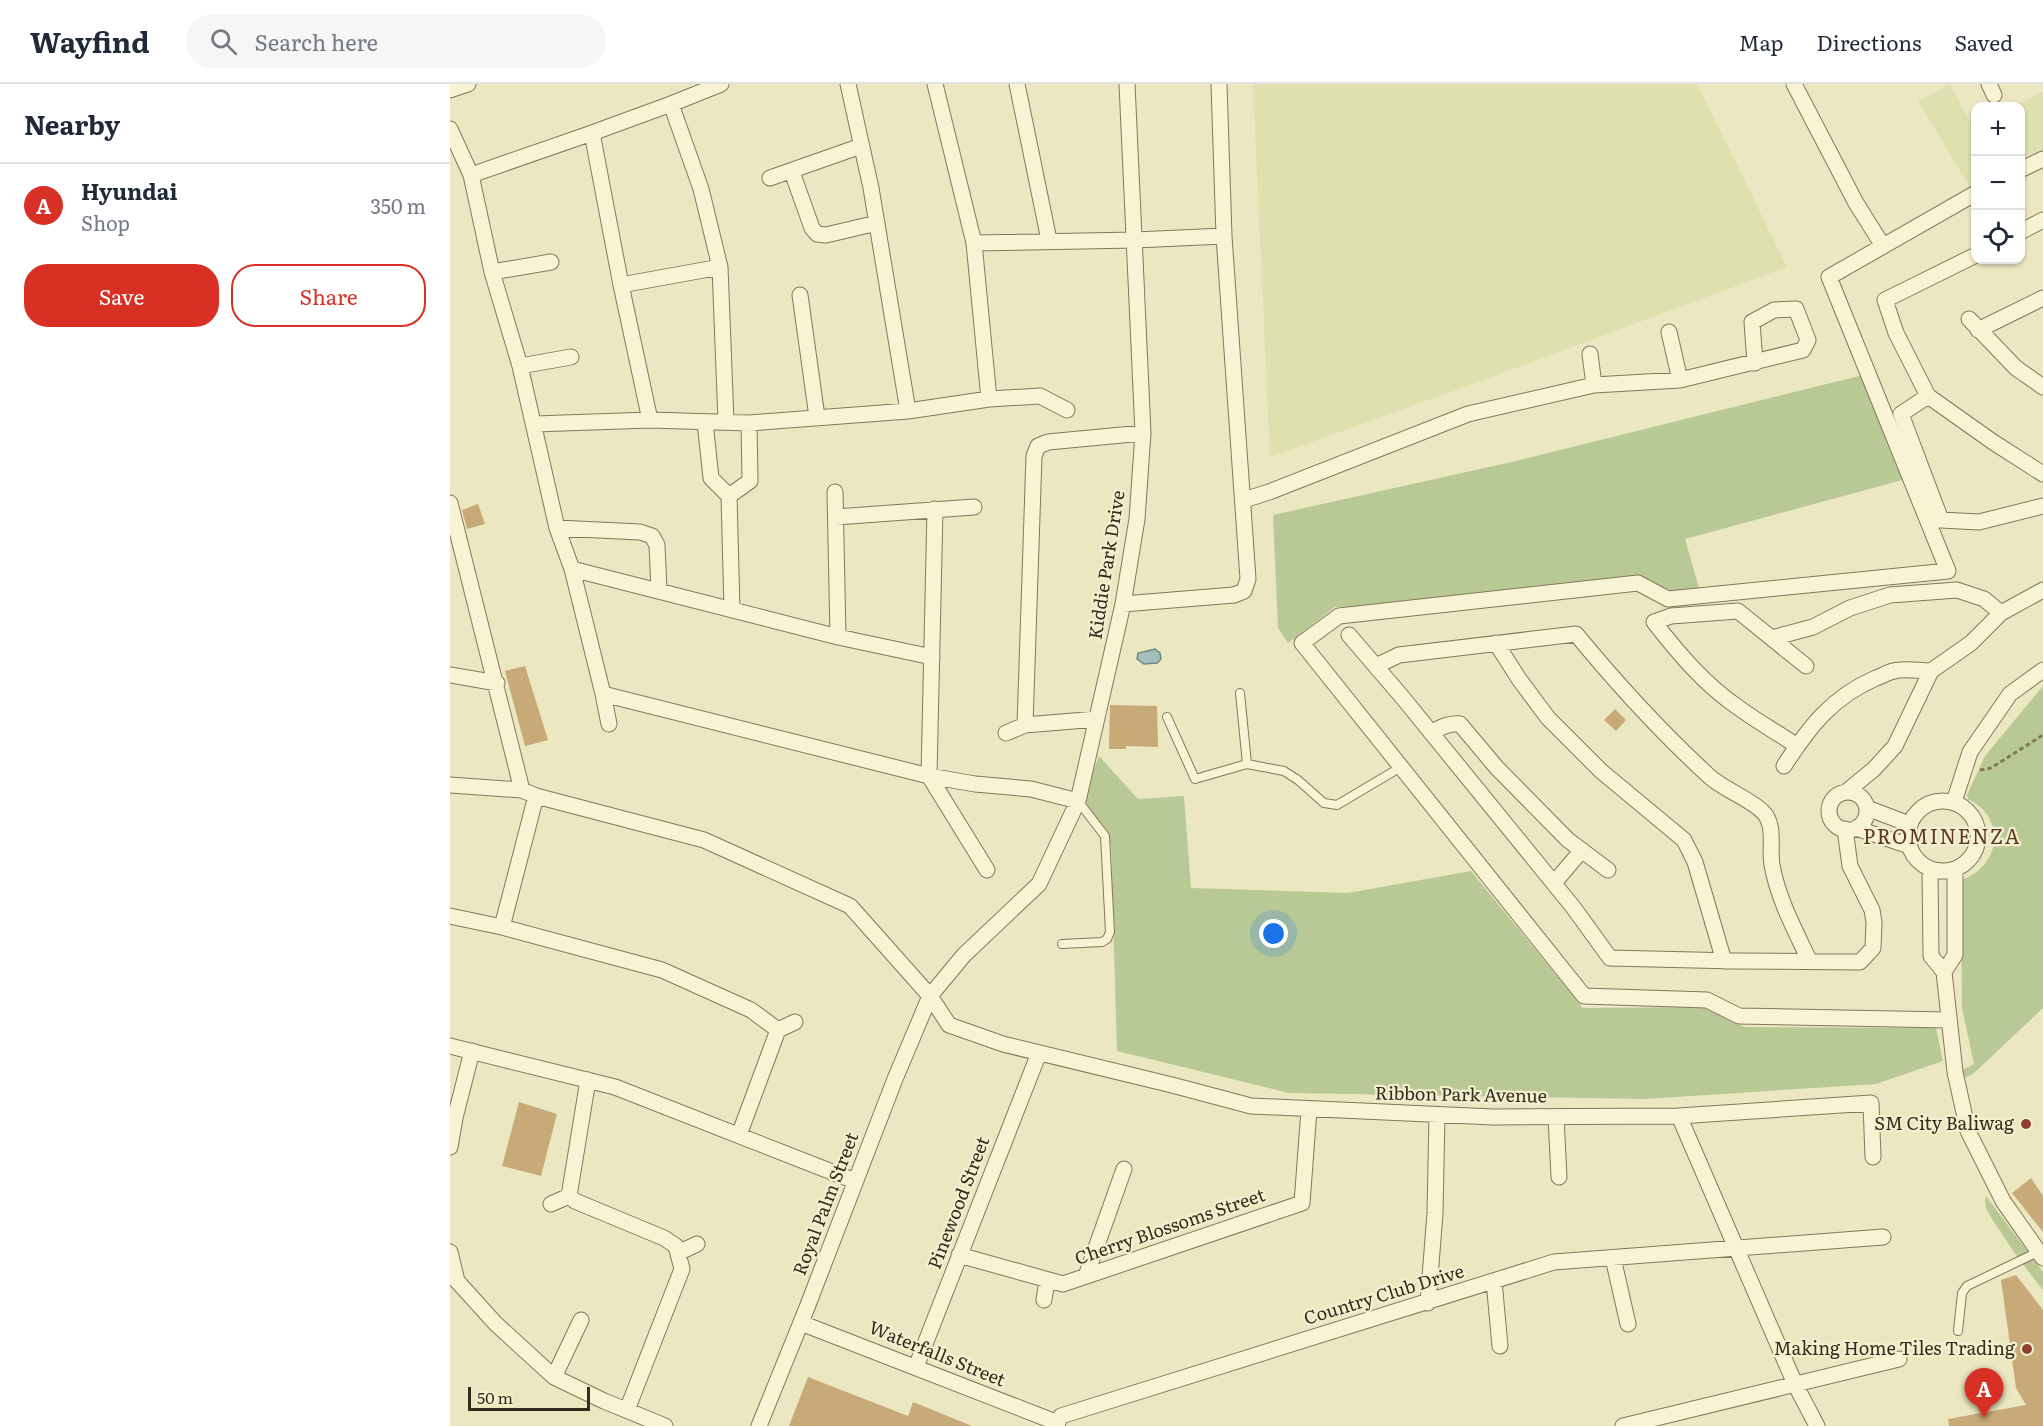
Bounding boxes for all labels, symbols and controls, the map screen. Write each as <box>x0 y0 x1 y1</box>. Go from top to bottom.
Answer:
search box <box>186 14 606 68</box>
text: Wayfind <box>30 20 150 62</box>
icon: search <box>207 25 240 58</box>
text: Search here <box>255 25 378 58</box>
text: Map <box>1739 26 1784 57</box>
text: Directions <box>1817 26 1922 57</box>
text: Saved <box>1955 26 2013 57</box>
map controls <box>1971 102 2025 264</box>
button: + <box>1971 102 2025 156</box>
text: Nearby <box>24 104 120 143</box>
button: − <box>1971 156 2025 210</box>
text: Hyundai <box>81 174 177 207</box>
text: A <box>36 190 51 220</box>
text: 350 m <box>370 190 426 220</box>
text: Shop <box>81 207 130 237</box>
button: locate <box>1971 210 2025 264</box>
button: Save <box>24 264 219 327</box>
button: Share <box>231 264 426 327</box>
street label: Kiddie Park Drive <box>1080 488 1131 641</box>
district label: PROMINENZA <box>1863 820 2021 850</box>
your location <box>1259 919 1288 948</box>
street label: Ribbon Park Avenue <box>1375 1079 1547 1109</box>
place label: SM City Baliwag <box>1874 1109 2015 1136</box>
marker: SM City Baliwag <box>2019 1117 2033 1131</box>
street label: Royal Palm Street <box>785 1127 865 1279</box>
street label: Pinewood Street <box>920 1131 996 1273</box>
street label: Cherry Blossoms Street <box>1071 1180 1269 1271</box>
street label: Country Club Drive <box>1300 1256 1467 1331</box>
street label: Waterfalls Street <box>865 1313 1011 1393</box>
place label: Making Home Tiles Trading <box>1774 1334 2016 1361</box>
marker: Making Home Tiles Trading <box>2020 1342 2034 1356</box>
pin: A <box>1964 1368 2003 1418</box>
scale bar <box>468 1384 590 1412</box>
text: 50 m <box>477 1385 513 1409</box>

